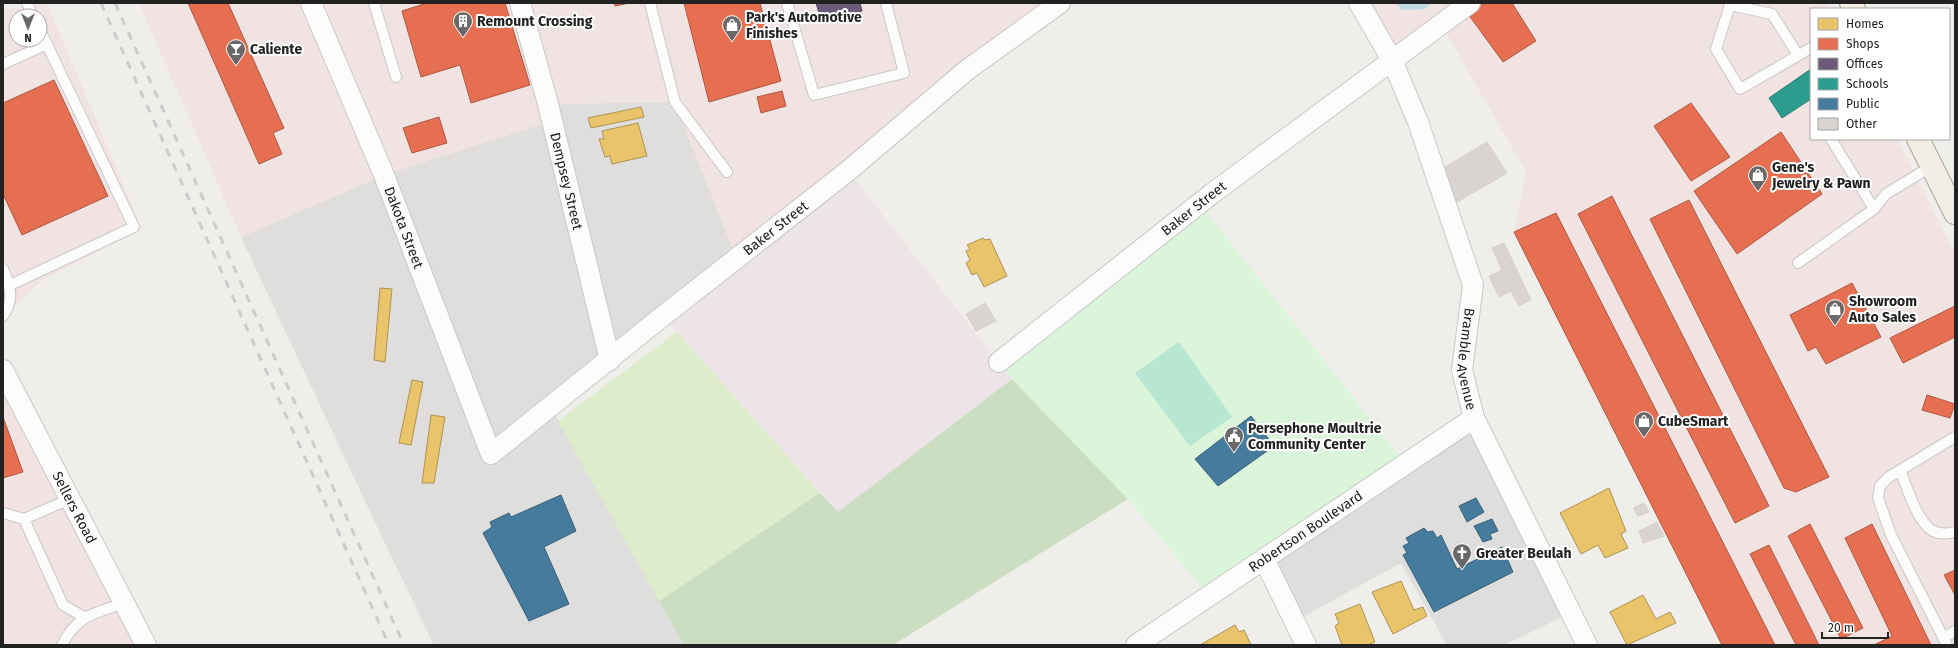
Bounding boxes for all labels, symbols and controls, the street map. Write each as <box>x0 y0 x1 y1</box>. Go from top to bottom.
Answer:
north arrow <box>8 8 48 48</box>
legend <box>1810 8 1950 140</box>
place label: Park's Automotive Finishes <box>746 9 862 42</box>
building icon: Remount Crossing <box>452 10 474 38</box>
place label: Remount Crossing <box>477 13 593 30</box>
shop icon: Park's Automotive Finishes <box>721 14 743 42</box>
text: Homes <box>1846 17 1884 31</box>
text: N <box>24 31 32 44</box>
text: Shops <box>1846 37 1880 51</box>
bar icon: Caliente <box>225 38 247 66</box>
place label: Caliente <box>250 41 303 58</box>
text: Offices <box>1846 57 1883 71</box>
text: Schools <box>1846 77 1889 91</box>
text: Public <box>1846 97 1880 111</box>
text: Other <box>1846 117 1877 131</box>
street label: Dempsey Street <box>546 131 586 232</box>
place label: Gene's Jewelry & Pawn <box>1771 159 1871 192</box>
shop icon: Gene's Jewelry & Pawn <box>1747 164 1769 192</box>
street label: Baker Street <box>1158 177 1230 239</box>
street label: Dakota Street <box>380 184 427 272</box>
street label: Baker Street <box>740 197 812 259</box>
place label: Showroom Auto Sales <box>1848 293 1917 326</box>
shop icon: Showroom Auto Sales <box>1824 298 1846 326</box>
street label: Bramble Avenue <box>1453 307 1480 412</box>
shop icon: CubeSmart <box>1633 410 1655 438</box>
place label: CubeSmart <box>1658 413 1729 430</box>
place label: Persephone Moultrie Community Center <box>1248 420 1382 453</box>
public building icon: Persephone Moultrie Community Center <box>1223 425 1245 453</box>
street label: Sellers Road <box>48 469 100 547</box>
street label: Robertson Boulevard <box>1245 487 1366 576</box>
church icon: Greater Beulah <box>1451 542 1473 570</box>
place label: Greater Beulah <box>1476 545 1572 562</box>
scale bar <box>1822 614 1888 640</box>
text: 20 m <box>1828 621 1854 635</box>

